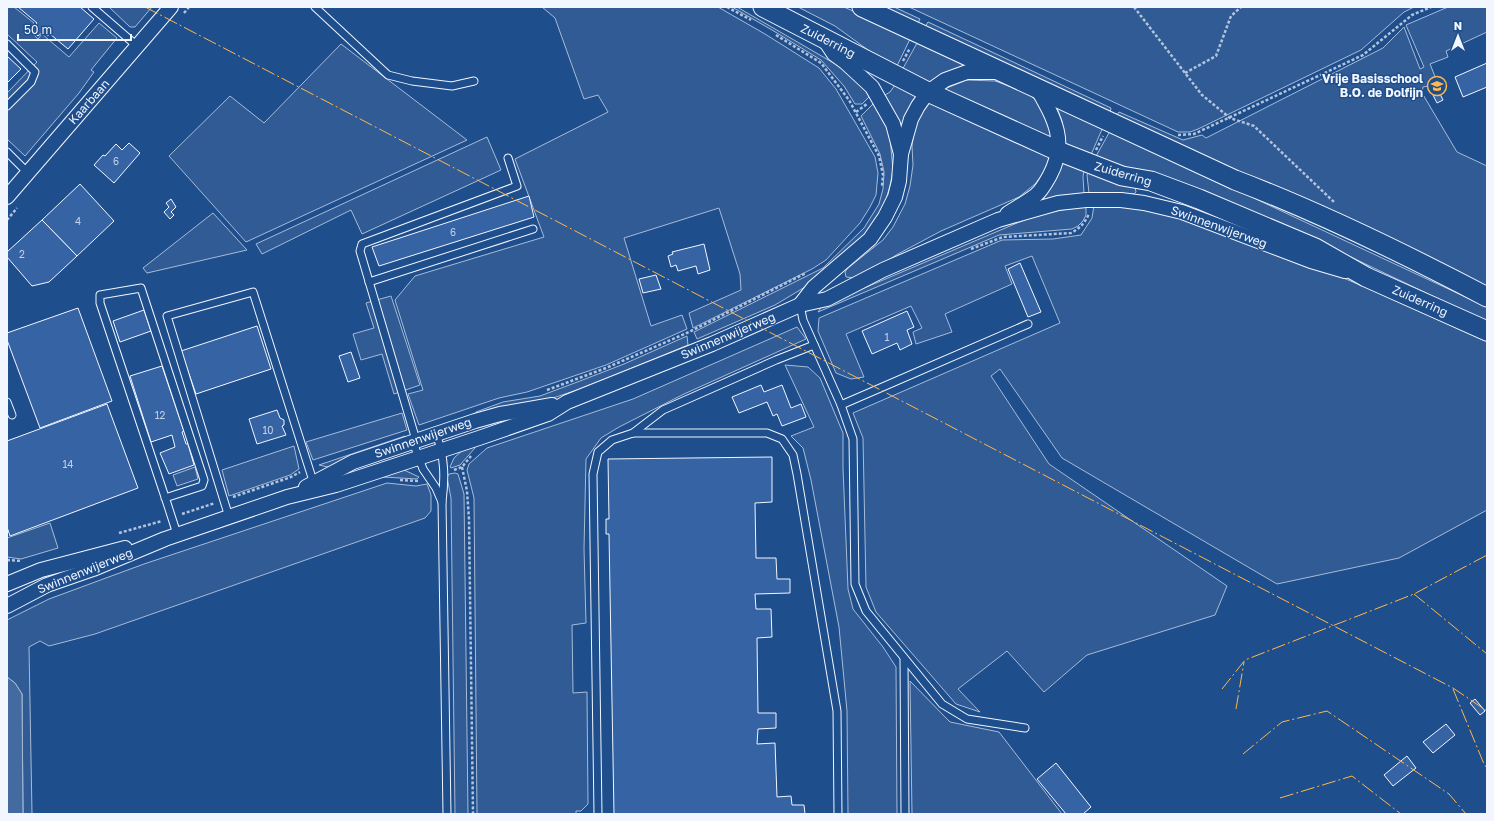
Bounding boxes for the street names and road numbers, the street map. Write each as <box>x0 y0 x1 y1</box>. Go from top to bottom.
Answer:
street label: Zuiderring <box>798 20 858 61</box>
street label: Kaarbaan <box>65 76 112 127</box>
street label: Zuiderring <box>1093 158 1154 189</box>
street label: Swinnenwijerweg <box>1169 202 1269 251</box>
street label: Zuiderring <box>1390 282 1450 319</box>
street label: Swinnenwijerweg <box>678 309 777 362</box>
street label: Swinnenwijerweg <box>372 414 473 461</box>
street label: Swinnenwijerweg <box>35 545 135 596</box>

